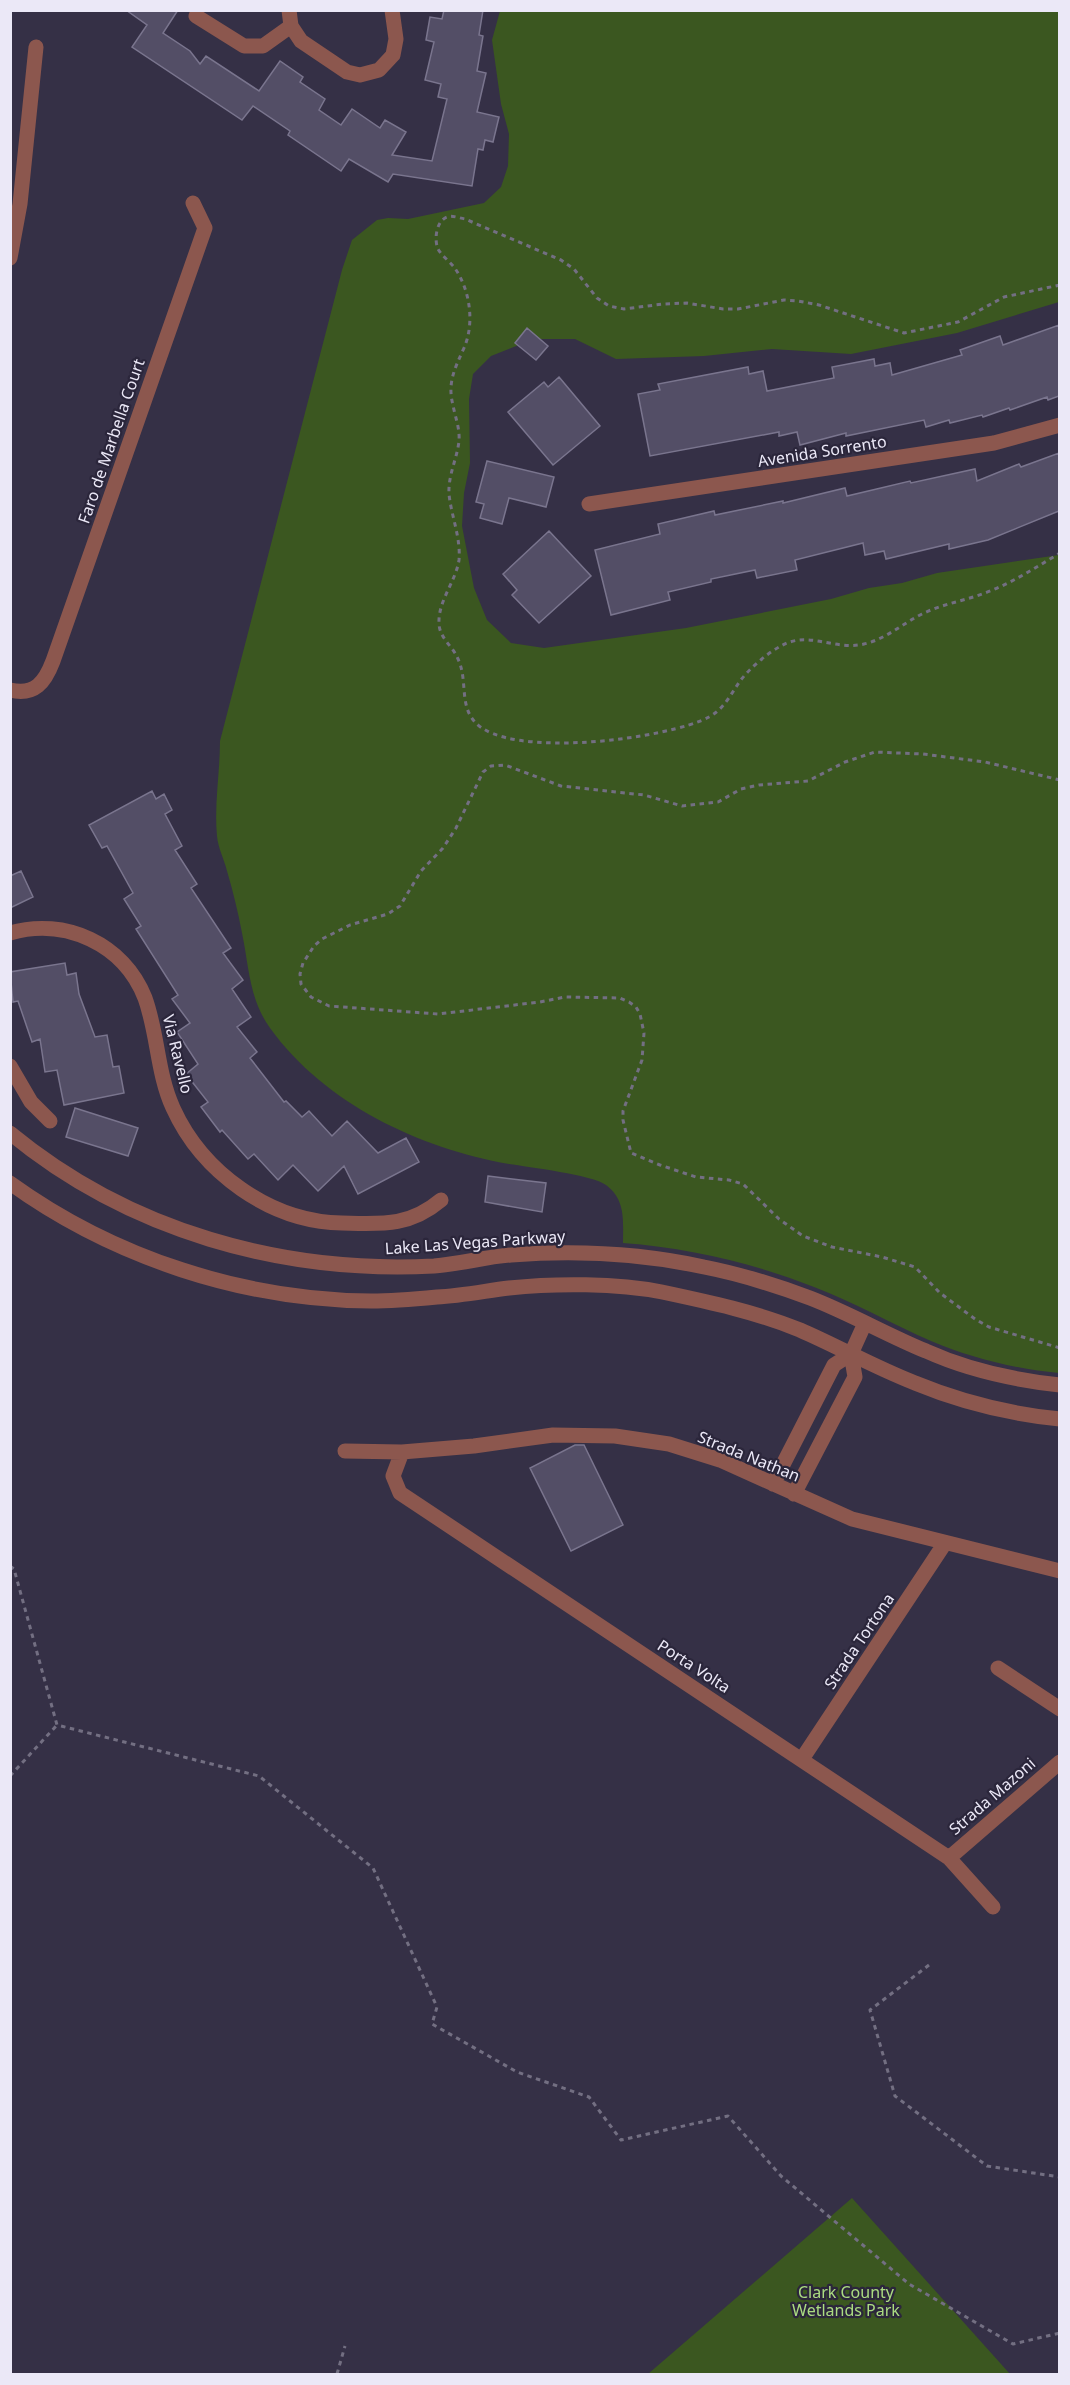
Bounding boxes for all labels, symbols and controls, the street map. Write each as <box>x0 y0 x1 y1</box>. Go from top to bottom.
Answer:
street label: Faro de Marbella Court <box>72 355 150 526</box>
street label: Avenida Sorrento <box>756 430 888 472</box>
street label: Via Ravello <box>158 1012 198 1096</box>
street label: Lake Las Vegas Parkway <box>384 1225 567 1259</box>
street label: Strada Nathan <box>695 1425 803 1487</box>
street label: Strada Tortona <box>819 1589 899 1693</box>
street label: Porta Volta <box>653 1634 735 1698</box>
street label: Strada Mazoni <box>944 1752 1040 1840</box>
park label: Clark County Wetlands Park <box>792 2281 900 2321</box>

